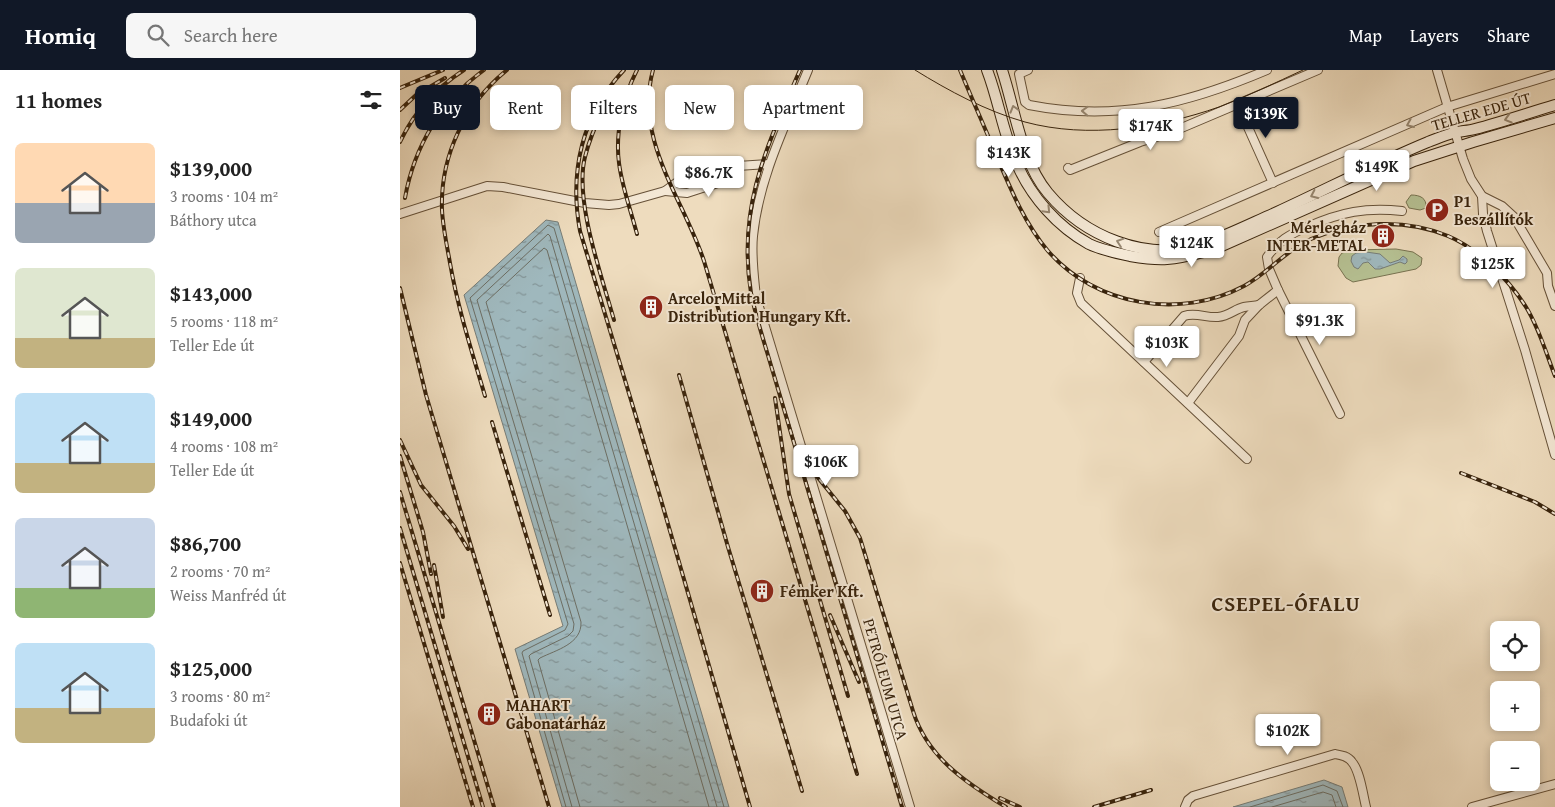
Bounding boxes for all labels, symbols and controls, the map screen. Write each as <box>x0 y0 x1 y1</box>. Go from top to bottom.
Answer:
search box <box>126 13 476 58</box>
text: Homiq <box>25 18 96 53</box>
icon: search <box>144 21 172 49</box>
text: Search here <box>184 21 278 49</box>
text: Map <box>1349 22 1382 49</box>
text: Layers <box>1410 22 1459 49</box>
text: Share <box>1487 22 1530 49</box>
text: 11 homes <box>15 85 102 116</box>
chip: Buy <box>415 85 480 130</box>
chip: Rent <box>490 85 561 130</box>
chip: Filters <box>571 85 655 130</box>
chip: New <box>665 85 734 130</box>
chip: Apartment <box>744 85 863 130</box>
street label: TELLER EDE ÚT <box>1428 85 1534 137</box>
icon: filters <box>357 86 385 114</box>
pin: $139K <box>1231 97 1301 139</box>
text: $139K <box>1244 101 1288 125</box>
one-way arrow <box>1009 106 1019 114</box>
one-way arrow <box>1081 106 1088 116</box>
pin: $174K <box>1116 108 1186 151</box>
text: $174K <box>1129 113 1173 137</box>
one-way arrow <box>1505 114 1513 124</box>
one-way arrow <box>1406 117 1415 128</box>
pin: $143K <box>974 136 1044 178</box>
text: $143K <box>987 140 1031 164</box>
pin: $149K <box>1342 150 1412 192</box>
text: $139,000 <box>170 153 252 184</box>
text: $149K <box>1355 154 1399 178</box>
pin: $86.7K <box>668 156 750 198</box>
text: $86.7K <box>685 160 733 184</box>
icon: home <box>55 163 115 223</box>
text: 3 rooms · 104 m² <box>170 184 278 208</box>
one-way arrow <box>1310 189 1319 199</box>
place label: P1 Beszállítók <box>1454 189 1534 231</box>
parking icon: P1 Beszállítók <box>1424 197 1450 223</box>
one-way arrow <box>1041 204 1050 213</box>
text: Báthory utca <box>170 208 256 232</box>
place label: Mérlegház INTER-METAL <box>1267 215 1367 257</box>
building icon: Mérlegház INTER-METAL <box>1370 223 1396 249</box>
pin: $124K <box>1157 226 1227 268</box>
text: $124K <box>1170 230 1214 254</box>
one-way arrow <box>1116 238 1125 248</box>
pin: $125K <box>1458 246 1528 289</box>
text: $125K <box>1471 251 1515 275</box>
text: $143,000 <box>170 278 252 309</box>
place label: ArcelorMittal Distribution Hungary Kft. <box>668 286 851 328</box>
icon: home <box>55 288 115 348</box>
building icon: ArcelorMittal Distribution Hungary Kft. <box>638 294 664 320</box>
pin: $91.3K <box>1279 304 1361 346</box>
text: $91.3K <box>1296 308 1344 332</box>
text: 5 rooms · 118 m² <box>170 309 278 333</box>
pin: $103K <box>1132 326 1202 368</box>
text: $103K <box>1145 330 1189 354</box>
text: Teller Ede út <box>170 333 254 357</box>
text: $149,000 <box>170 403 252 434</box>
icon: home <box>55 413 115 473</box>
text: 4 rooms · 108 m² <box>170 434 278 458</box>
pin: $106K <box>791 444 861 487</box>
text: $106K <box>804 449 848 473</box>
text: Teller Ede út <box>170 458 254 482</box>
text: $86,700 <box>170 528 241 559</box>
icon: home <box>55 538 115 598</box>
text: 2 rooms · 70 m² <box>170 559 270 583</box>
building icon: Fémker Kft. <box>749 578 775 604</box>
place label: Fémker Kft. <box>780 579 864 603</box>
text: Weiss Manfréd út <box>170 583 286 607</box>
district label: CSEPEL-ÓFALU <box>1211 588 1361 619</box>
street label: PETRÓLEUM UTCA <box>857 616 915 743</box>
map controls <box>1490 621 1540 791</box>
button: locate <box>1490 621 1540 671</box>
text: $125,000 <box>170 653 252 684</box>
icon: home <box>55 663 115 723</box>
button: + <box>1490 681 1540 731</box>
text: 3 rooms · 80 m² <box>170 684 270 708</box>
place label: MAHART Gabonatárház <box>506 693 606 735</box>
building icon: MAHART Gabonatárház <box>476 701 502 727</box>
text: Budafoki út <box>170 708 248 732</box>
pin: $102K <box>1253 714 1323 756</box>
text: $102K <box>1266 718 1310 742</box>
button: − <box>1490 741 1540 791</box>

